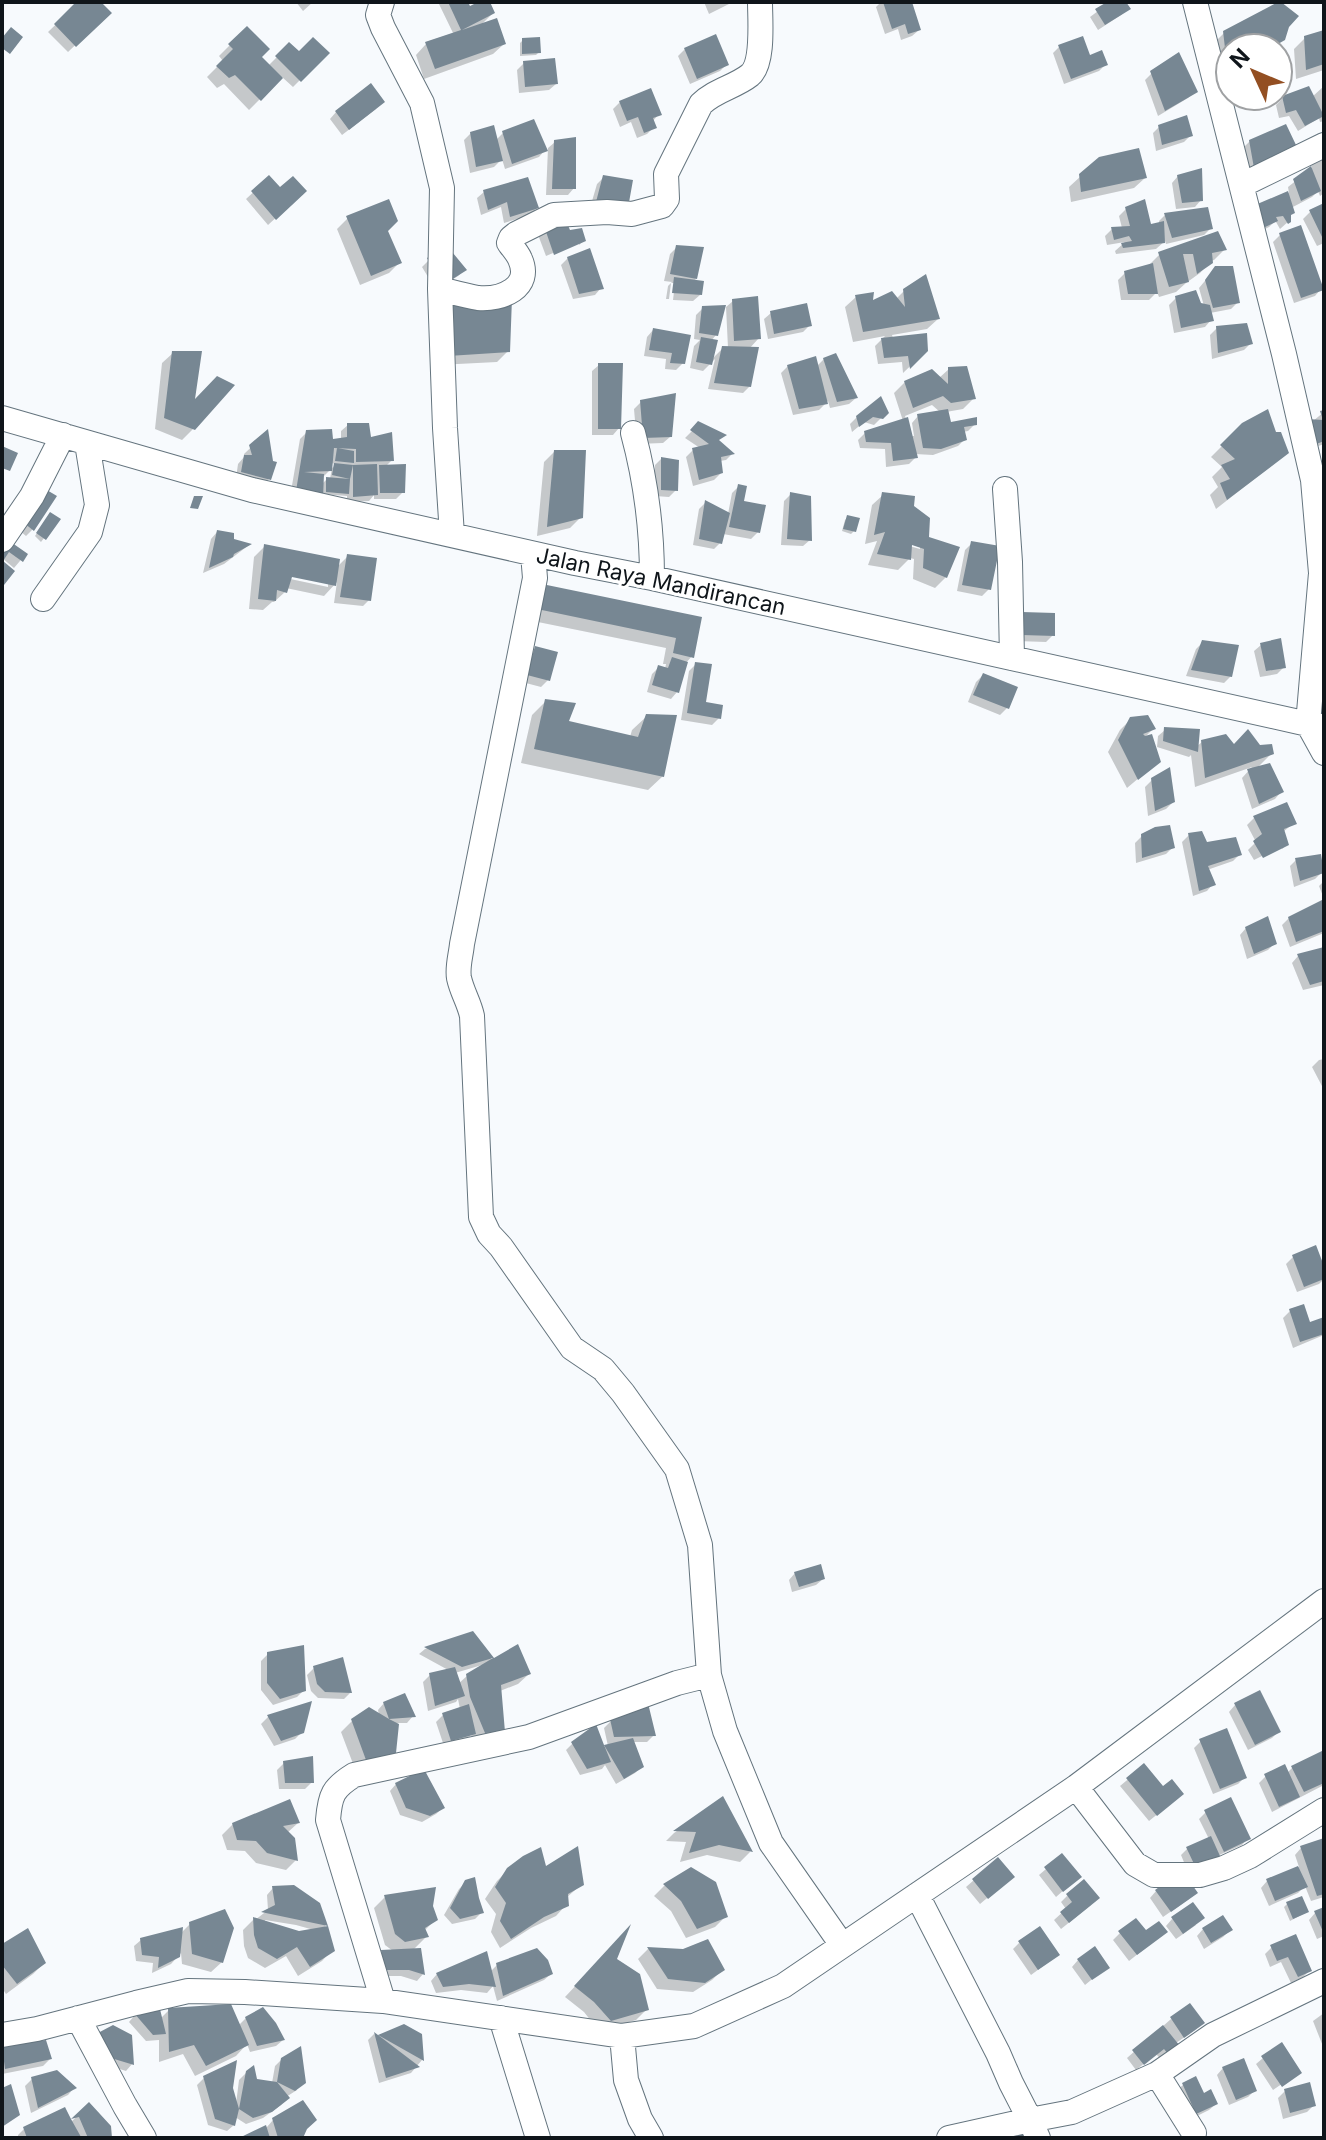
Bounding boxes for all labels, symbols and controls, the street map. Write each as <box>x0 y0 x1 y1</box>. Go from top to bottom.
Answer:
north arrow <box>1214 32 1294 112</box>
text: N <box>1224 43 1255 73</box>
street label: Jalan Raya Mandirancan <box>534 542 788 620</box>

